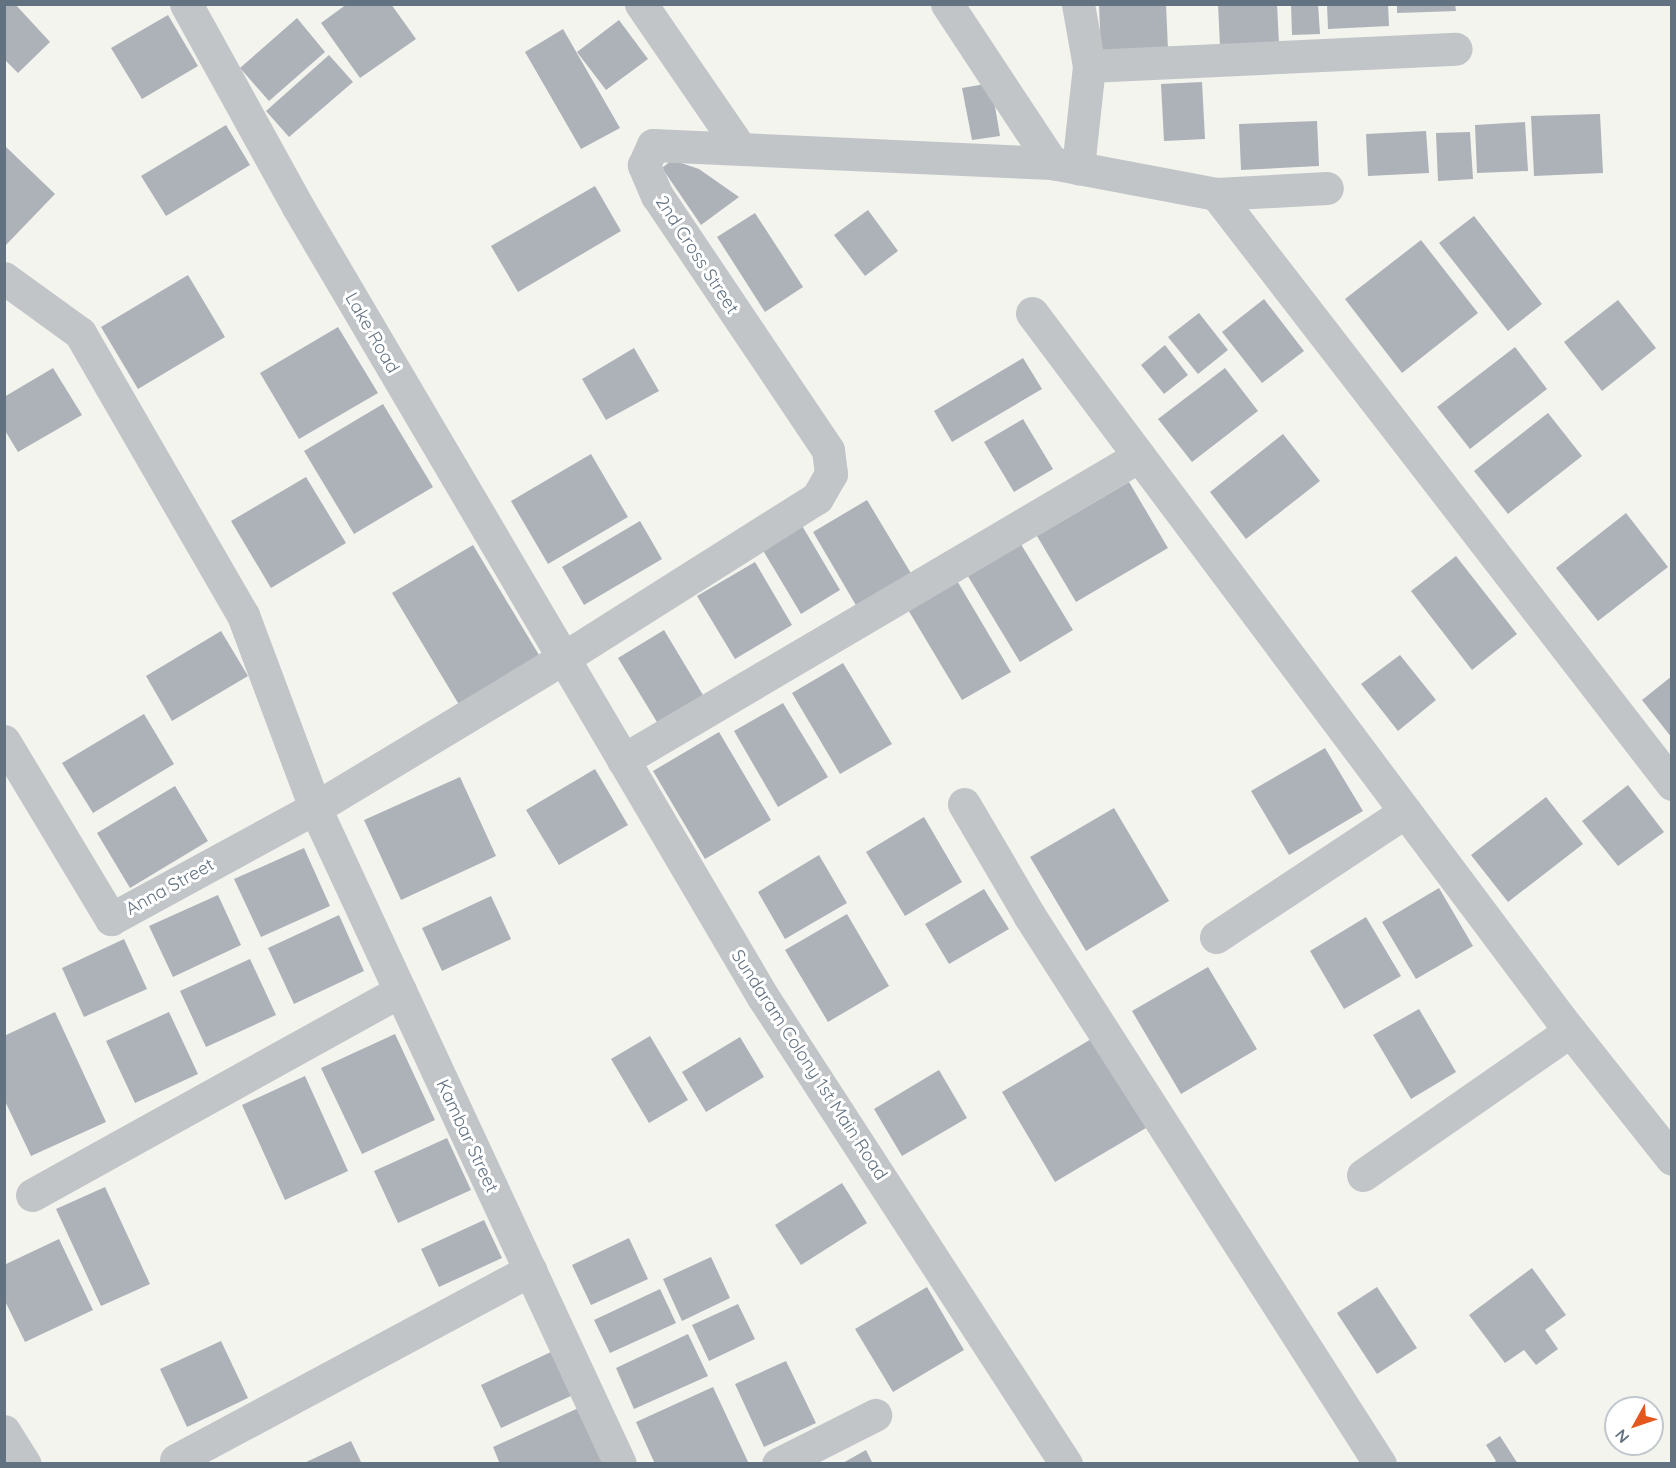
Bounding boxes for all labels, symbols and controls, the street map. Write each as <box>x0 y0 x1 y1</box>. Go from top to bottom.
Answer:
street label: 2nd Cross Street <box>651 192 743 318</box>
street label: Lake Road <box>340 289 404 377</box>
street label: Anna Street <box>122 854 218 920</box>
street label: Sundaram Colony 1st Main Road <box>726 946 892 1184</box>
street label: Kambar Street <box>431 1076 503 1196</box>
north arrow <box>1604 1396 1664 1456</box>
text: N <box>1610 1425 1633 1447</box>

